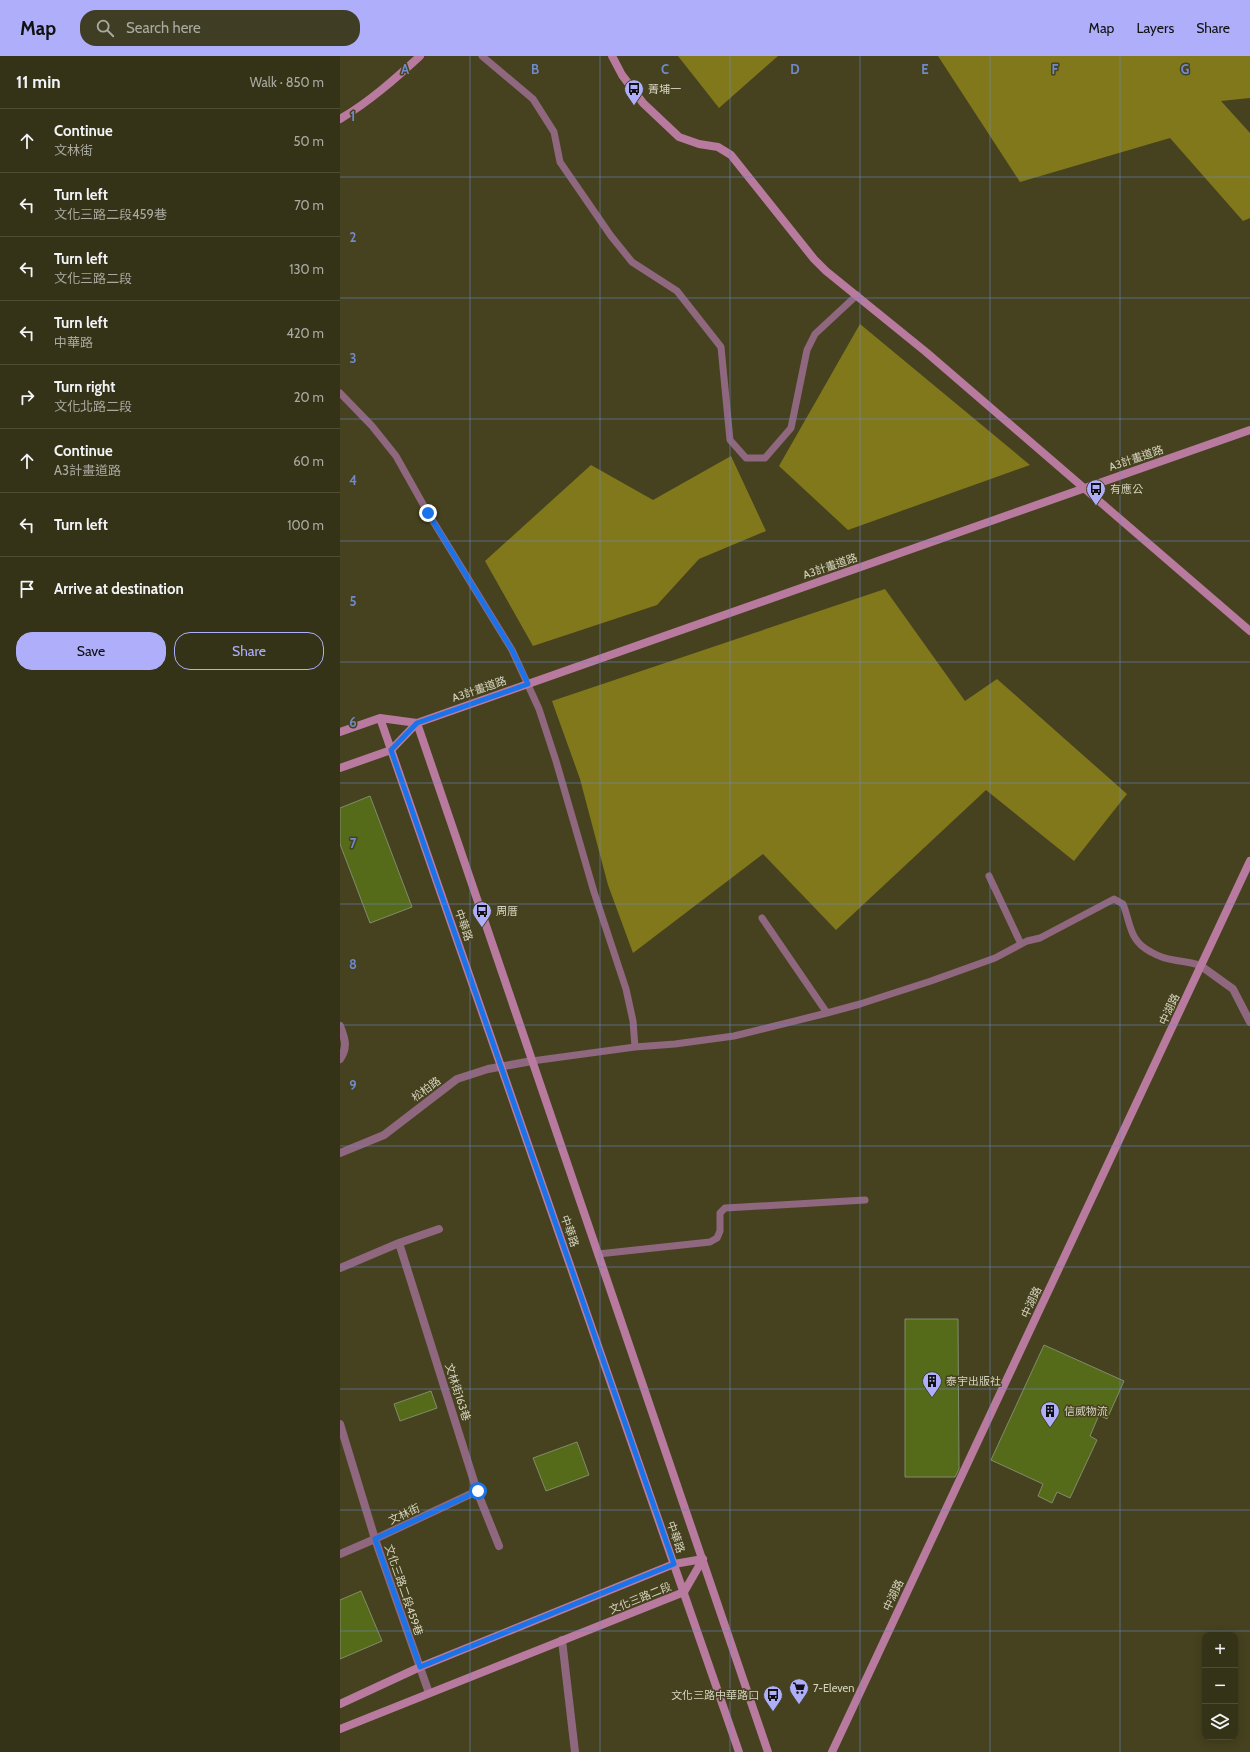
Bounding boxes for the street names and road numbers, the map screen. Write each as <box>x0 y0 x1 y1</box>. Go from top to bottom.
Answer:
street label: A3計畫道路 <box>1107 442 1165 474</box>
street label: A3計畫道路 <box>801 550 859 582</box>
street label: A3計畫道路 <box>450 673 508 705</box>
street label: 中華路 <box>452 907 476 943</box>
street label: 中湖路 <box>1156 991 1182 1027</box>
street label: 松柏路 <box>409 1073 443 1105</box>
street label: 中華路 <box>558 1213 582 1249</box>
street label: 中湖路 <box>1018 1284 1044 1320</box>
street label: 文林街163巷 <box>442 1361 474 1423</box>
street label: 文林街 <box>386 1501 422 1527</box>
street label: 中華路 <box>664 1519 688 1555</box>
street label: 文化三路二段459巷 <box>382 1543 426 1637</box>
street label: 中湖路 <box>880 1577 906 1613</box>
street label: 文化三路二段 <box>607 1579 673 1617</box>

